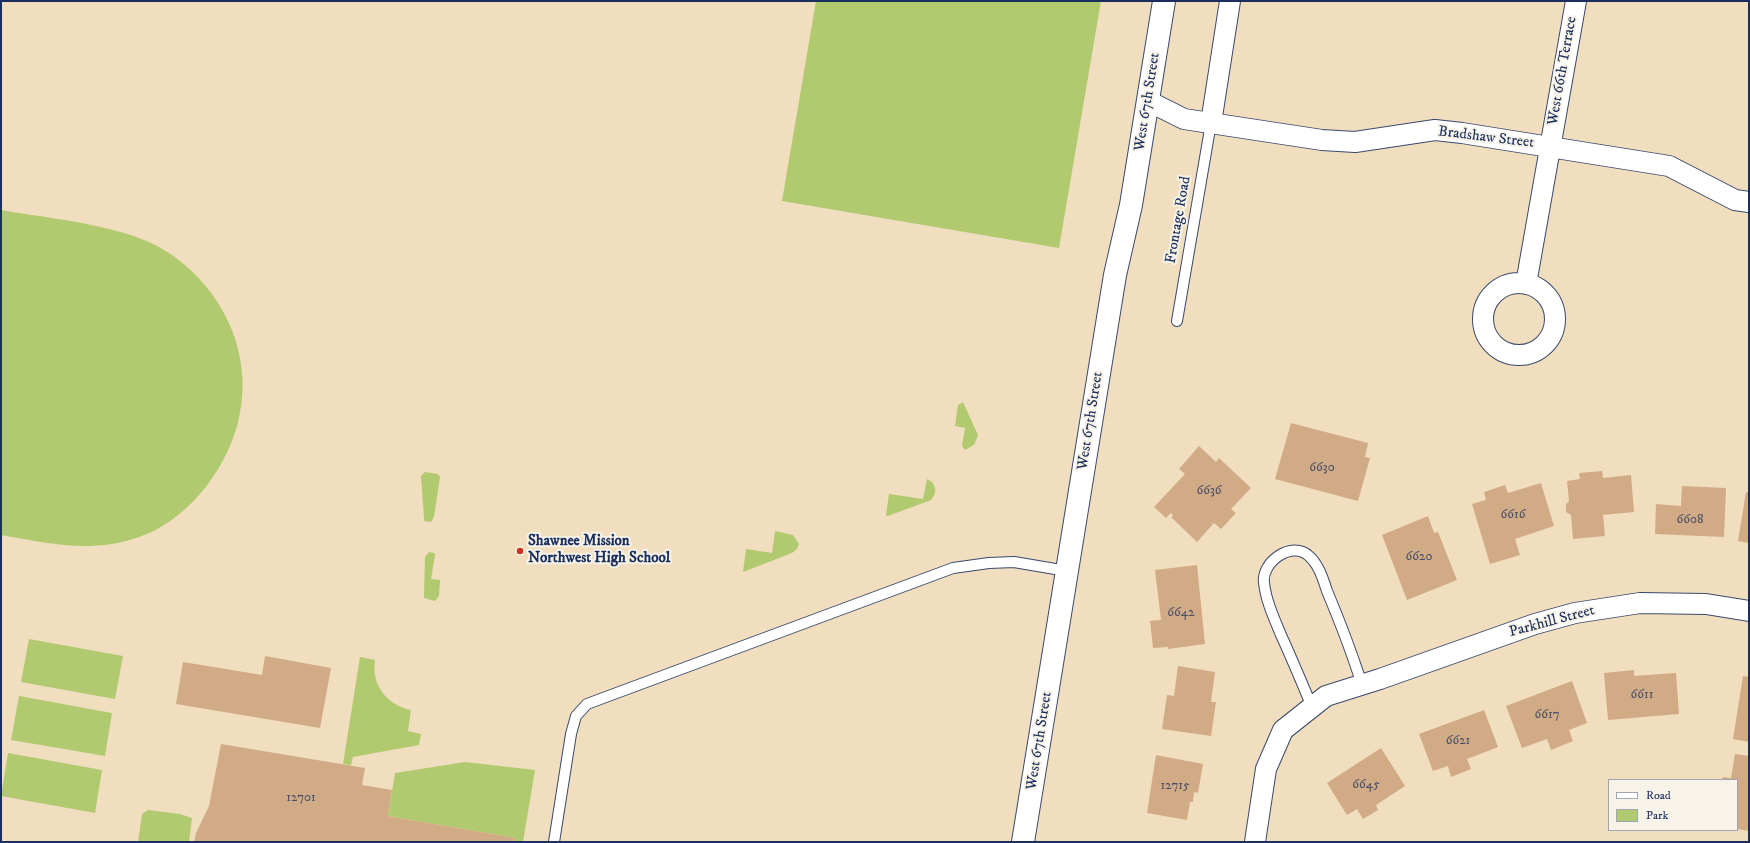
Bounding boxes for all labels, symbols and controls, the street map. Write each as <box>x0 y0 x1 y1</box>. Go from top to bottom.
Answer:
street label: West 66th Terrace <box>1545 15 1581 127</box>
street label: West 67th Street <box>1131 52 1165 152</box>
street label: Bradshaw Street <box>1437 123 1535 153</box>
street label: Frontage Road <box>1162 175 1196 265</box>
street label: West 67th Street <box>1074 371 1108 471</box>
house number: 6630 <box>1309 460 1335 476</box>
house number: 6636 <box>1196 483 1222 499</box>
house number: 6616 <box>1501 507 1525 523</box>
house number: 6608 <box>1676 512 1704 528</box>
place label: Shawnee Mission Northwest High School <box>528 533 670 568</box>
marker: Shawnee Mission Northwest High School <box>515 546 525 556</box>
house number: 6620 <box>1406 549 1432 565</box>
street label: Parkhill Street <box>1507 602 1597 642</box>
house number: 6642 <box>1167 605 1195 621</box>
house number: 6611 <box>1630 687 1654 703</box>
street label: West 67th Street <box>1023 691 1057 791</box>
house number: 6617 <box>1534 707 1560 723</box>
house number: 6621 <box>1446 733 1470 749</box>
house number: 6645 <box>1352 777 1380 793</box>
house number: 12715 <box>1161 778 1189 794</box>
legend <box>1608 779 1738 831</box>
text: Road <box>1646 788 1671 803</box>
house number: 12701 <box>286 790 316 806</box>
text: Park <box>1646 808 1668 823</box>

